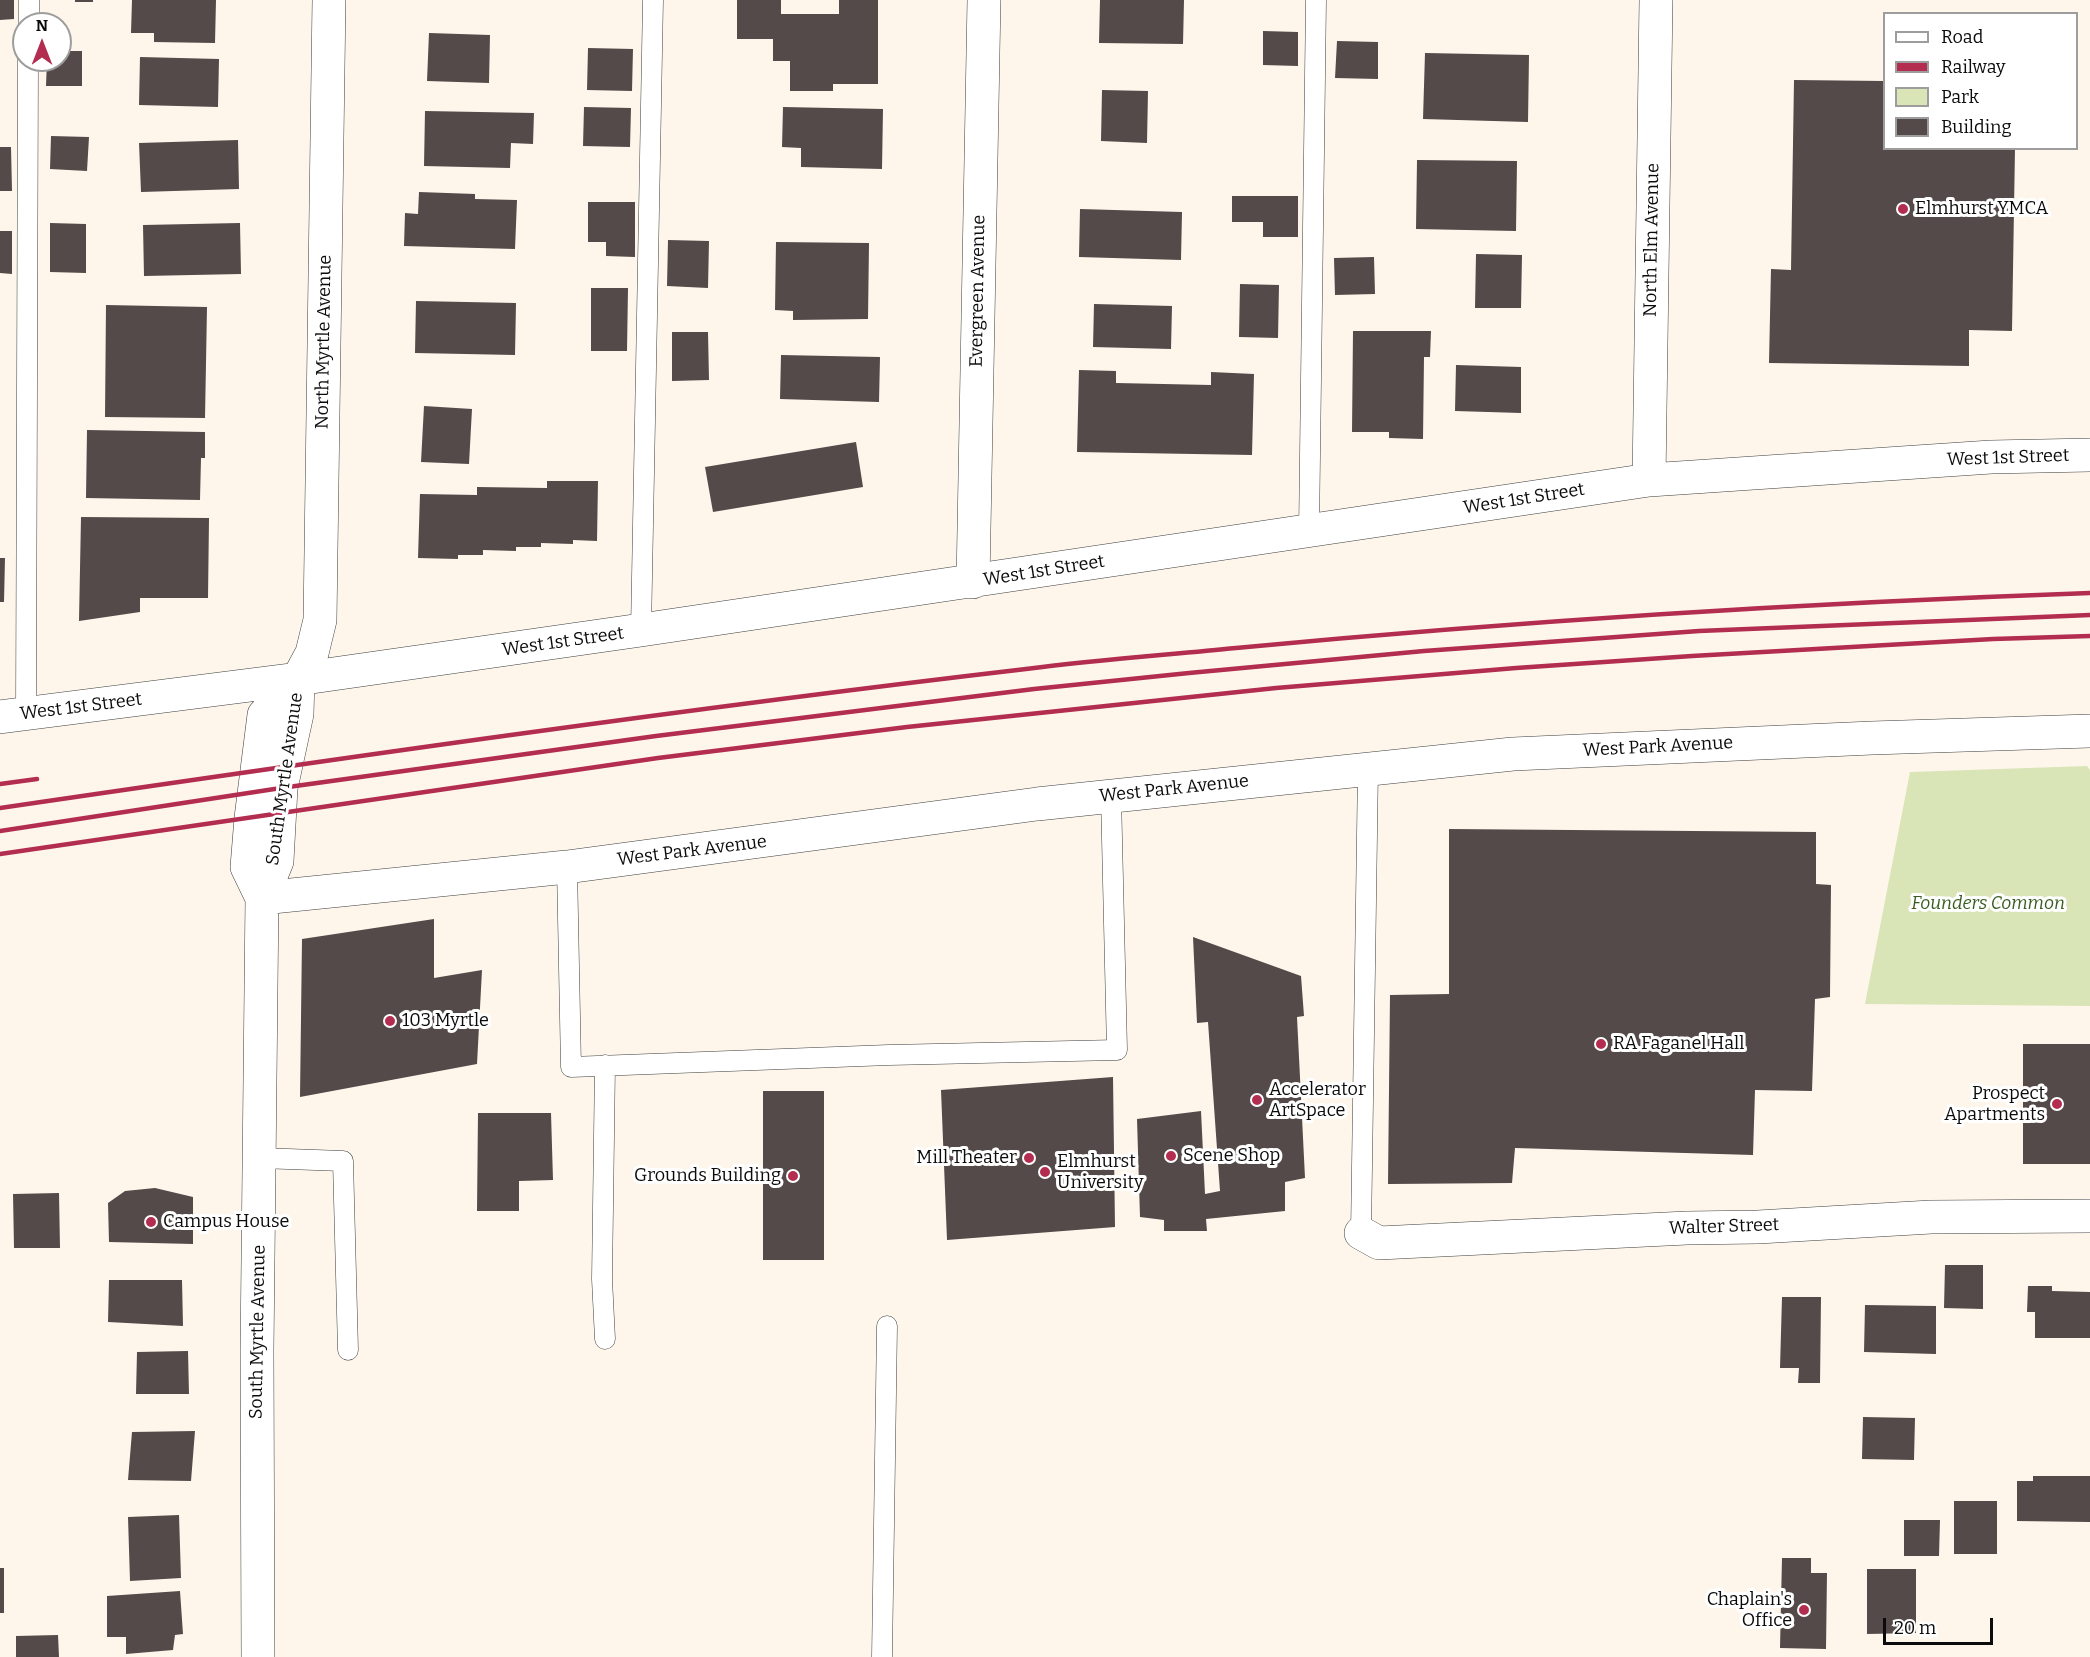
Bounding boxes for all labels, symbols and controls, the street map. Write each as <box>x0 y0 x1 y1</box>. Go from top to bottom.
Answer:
north arrow <box>12 12 72 72</box>
legend <box>1883 12 2078 150</box>
text: N <box>36 16 48 35</box>
text: Road <box>1941 26 1983 48</box>
text: Railway <box>1941 56 2005 78</box>
text: Park <box>1941 86 1979 108</box>
text: Building <box>1941 116 2012 138</box>
street label: North Elm Avenue <box>1640 163 1664 317</box>
place label: Elmhurst YMCA <box>1915 198 2048 220</box>
marker: Elmhurst YMCA <box>1896 202 1910 216</box>
street label: Evergreen Avenue <box>966 215 990 367</box>
street label: North Myrtle Avenue <box>312 255 336 429</box>
street label: West 1st Street <box>1946 445 2070 471</box>
street label: West 1st Street <box>1462 479 1586 519</box>
street label: West 1st Street <box>982 551 1106 591</box>
street label: West 1st Street <box>501 623 625 661</box>
street label: West 1st Street <box>19 689 143 725</box>
street label: South Myrtle Avenue <box>262 691 308 867</box>
street label: West Park Avenue <box>1582 732 1734 762</box>
street label: West Park Avenue <box>1098 770 1250 808</box>
street label: West Park Avenue <box>616 831 768 871</box>
park label: Founders Common <box>1911 893 2065 915</box>
place label: 103 Myrtle <box>402 1010 489 1032</box>
marker: 103 Myrtle <box>383 1014 397 1028</box>
place label: RA Faganel Hall <box>1613 1033 1744 1055</box>
marker: RA Faganel Hall <box>1594 1037 1608 1051</box>
place label: Accelerator ArtSpace <box>1269 1079 1366 1122</box>
place label: Prospect Apartments <box>1944 1083 2045 1126</box>
marker: Accelerator ArtSpace <box>1250 1093 1264 1107</box>
marker: Prospect Apartments <box>2050 1097 2064 1111</box>
place label: Scene Shop <box>1183 1145 1280 1167</box>
place label: Mill Theater <box>916 1147 1017 1169</box>
marker: Scene Shop <box>1164 1149 1178 1163</box>
marker: Mill Theater <box>1022 1151 1036 1165</box>
place label: Elmhurst University <box>1057 1151 1143 1194</box>
place label: Grounds Building <box>634 1165 781 1187</box>
marker: Elmhurst University <box>1038 1165 1052 1179</box>
marker: Grounds Building <box>786 1169 800 1183</box>
place label: Campus House <box>163 1211 289 1233</box>
street label: Walter Street <box>1668 1214 1780 1240</box>
marker: Campus House <box>144 1215 158 1229</box>
street label: South Myrtle Avenue <box>246 1245 270 1419</box>
place label: Chaplain's Office <box>1707 1589 1792 1632</box>
marker: Chaplain's Office <box>1797 1603 1811 1617</box>
scale bar <box>1886 1606 1996 1644</box>
text: 20 m <box>1894 1617 1936 1639</box>

